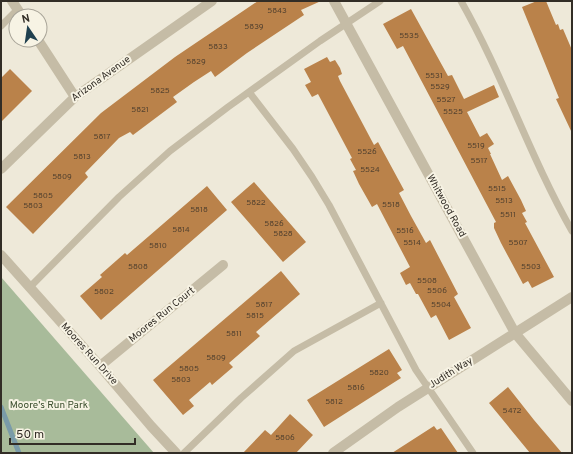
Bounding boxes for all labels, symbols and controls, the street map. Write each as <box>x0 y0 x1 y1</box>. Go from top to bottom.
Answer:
house number: 5843 <box>267 6 287 16</box>
north arrow <box>8 8 48 48</box>
text: N <box>21 12 31 27</box>
house number: 5839 <box>244 22 264 32</box>
house number: 5535 <box>399 31 419 41</box>
house number: 5833 <box>208 42 228 52</box>
street label: Arizona Avenue <box>69 53 133 105</box>
house number: 5829 <box>186 57 206 67</box>
house number: 5531 <box>425 71 443 81</box>
house number: 5529 <box>430 82 450 92</box>
house number: 5825 <box>150 86 170 96</box>
house number: 5527 <box>437 95 455 105</box>
house number: 5821 <box>131 105 149 115</box>
house number: 5525 <box>443 107 463 117</box>
house number: 5817 <box>94 132 110 142</box>
house number: 5519 <box>467 141 485 151</box>
house number: 5526 <box>357 147 377 157</box>
house number: 5813 <box>73 152 91 162</box>
house number: 5517 <box>470 156 488 166</box>
house number: 5524 <box>360 165 380 175</box>
house number: 5809 <box>52 172 72 182</box>
street label: Whitwood Road <box>423 172 469 240</box>
house number: 5515 <box>488 184 506 194</box>
house number: 5805 <box>33 191 53 201</box>
house number: 5513 <box>495 196 513 206</box>
house number: 5822 <box>246 198 266 208</box>
house number: 5518 <box>382 200 400 210</box>
house number: 5803 <box>23 201 43 211</box>
house number: 5818 <box>190 205 208 215</box>
house number: 5511 <box>500 210 516 220</box>
house number: 5826 <box>264 219 284 229</box>
house number: 5814 <box>172 225 190 235</box>
house number: 5516 <box>396 226 414 236</box>
house number: 5828 <box>273 229 293 239</box>
house number: 5514 <box>403 238 421 248</box>
house number: 5507 <box>509 238 528 248</box>
house number: 5810 <box>149 241 167 251</box>
house number: 5808 <box>128 262 148 272</box>
house number: 5503 <box>521 262 541 272</box>
house number: 5508 <box>417 276 437 286</box>
street label: Moores Run Court <box>126 284 198 346</box>
house number: 5506 <box>427 286 447 296</box>
house number: 5802 <box>94 287 114 297</box>
house number: 5817 <box>256 300 272 310</box>
house number: 5504 <box>431 300 451 310</box>
house number: 5815 <box>246 311 264 321</box>
street label: Moores Run Drive <box>58 320 120 388</box>
house number: 5811 <box>226 329 242 339</box>
house number: 5809 <box>206 353 226 363</box>
street label: Judith Way <box>427 354 475 392</box>
house number: 5805 <box>179 364 199 374</box>
house number: 5820 <box>369 368 389 378</box>
house number: 5803 <box>171 375 191 385</box>
house number: 5816 <box>347 383 365 393</box>
house number: 5812 <box>325 397 343 407</box>
park label: Moore's Run Park <box>10 399 88 412</box>
house number: 5472 <box>503 406 522 416</box>
scale bar <box>10 420 135 446</box>
text: 50 m <box>16 427 44 443</box>
house number: 5806 <box>275 433 295 443</box>

